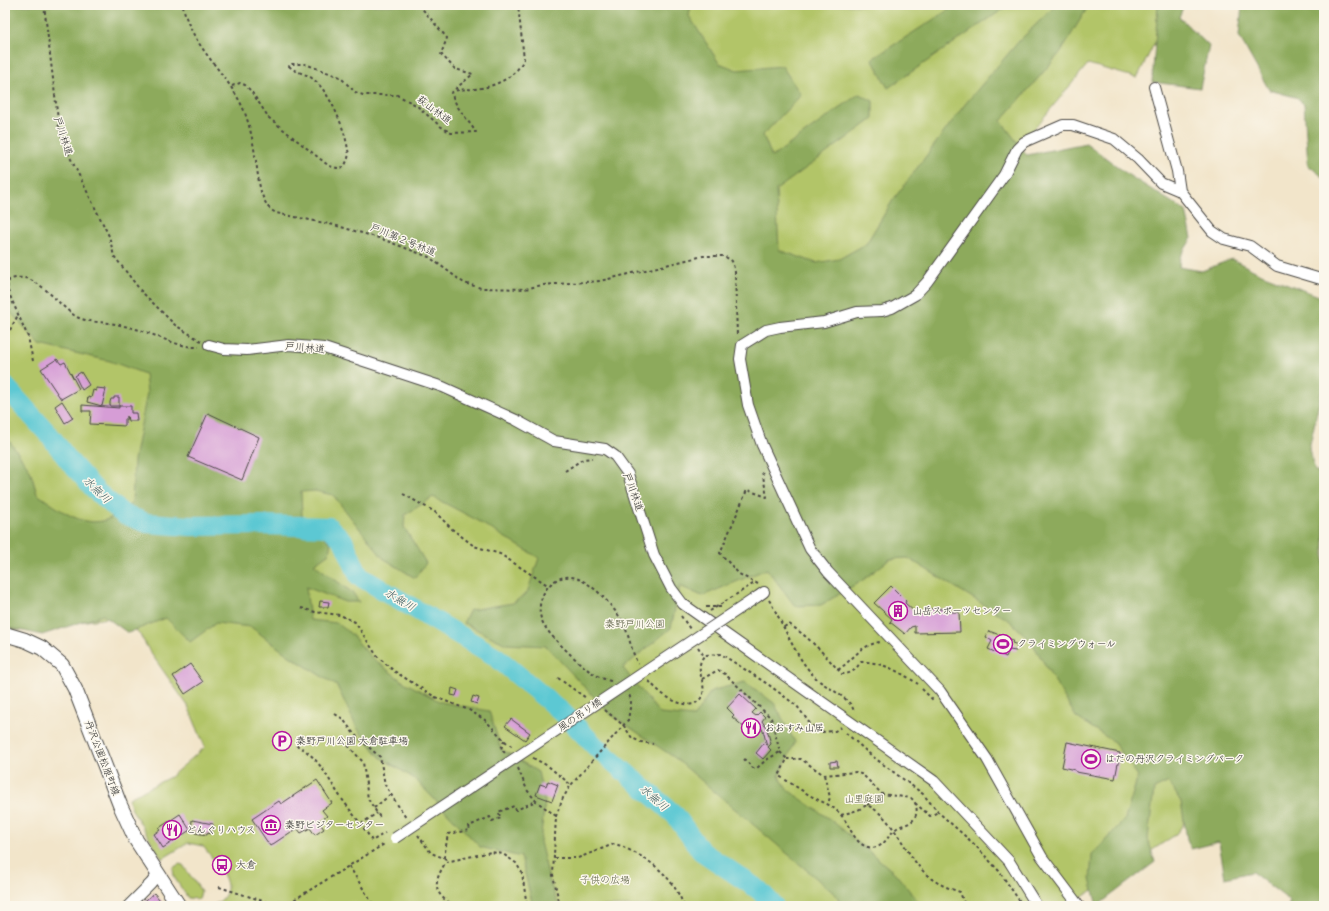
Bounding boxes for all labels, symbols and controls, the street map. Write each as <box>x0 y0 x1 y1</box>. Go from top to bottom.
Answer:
street label: 萩山林道 <box>414 93 454 127</box>
street label: 戸川林道 <box>51 115 75 157</box>
street label: 戸川第２号林道 <box>368 221 438 259</box>
street label: 戸川林道 <box>285 340 325 356</box>
street label: 戸川林道 <box>621 471 645 513</box>
water label: 水無川 <box>81 474 113 506</box>
water label: 水無川 <box>383 586 417 614</box>
building icon: 山岳スポーツセンター <box>887 600 909 622</box>
place label: 山岳スポーツセンター <box>912 605 1011 617</box>
park label: 秦野戸川公園 <box>605 618 665 630</box>
sports icon: クライミングウォール <box>992 633 1014 655</box>
place label: クライミングウォール <box>1017 638 1116 650</box>
street label: 風の吊り橋 <box>556 696 604 734</box>
restaurant icon: おおすみ山居 <box>740 717 762 739</box>
street label: 丹沢公園松原町線 <box>82 719 122 797</box>
place label: おおすみ山居 <box>765 722 824 734</box>
parking icon: 秦野戸川公園 大倉駐車場 <box>271 730 293 752</box>
place label: 秦野戸川公園 大倉駐車場 <box>296 735 408 747</box>
sports icon: はだの丹沢クライミングパーク <box>1080 748 1102 770</box>
place label: はだの丹沢クライミングパーク <box>1105 753 1244 765</box>
water label: 水無川 <box>637 782 671 814</box>
park label: 山里庭園 <box>844 793 884 805</box>
museum icon: 秦野ビジターセンター <box>260 814 282 836</box>
restaurant icon: どんぐりハウス <box>161 819 183 841</box>
place label: 秦野ビジターセンター <box>285 819 384 831</box>
place label: どんぐりハウス <box>186 824 256 836</box>
bus stop icon: 大倉 <box>211 854 233 876</box>
place label: 大倉 <box>236 859 256 871</box>
park label: 子供の広場 <box>580 874 630 886</box>

